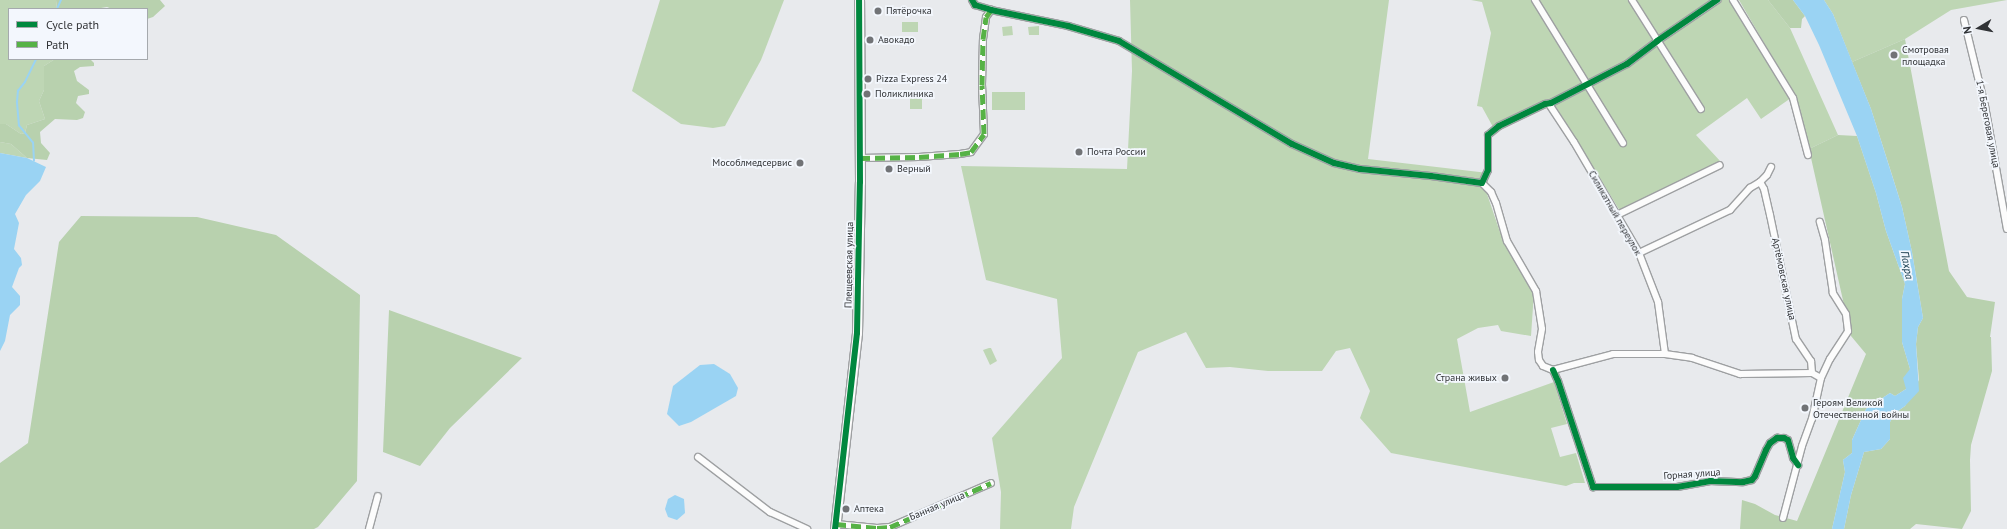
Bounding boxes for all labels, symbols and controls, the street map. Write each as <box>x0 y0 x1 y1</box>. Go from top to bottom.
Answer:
place label: Пятёрочка <box>886 5 932 17</box>
marker: Пятёрочка <box>873 6 883 16</box>
legend <box>8 8 148 60</box>
north arrow <box>1959 8 1999 48</box>
text: Cycle path <box>46 17 99 32</box>
text: N <box>1960 25 1975 35</box>
place label: Авокадо <box>878 34 915 46</box>
marker: Авокадо <box>865 35 875 45</box>
text: Path <box>46 37 69 52</box>
place label: Смотровая площадка <box>1902 43 1949 66</box>
marker: Смотровая площадка <box>1889 50 1899 60</box>
place label: Pizza Express 24 <box>876 73 947 85</box>
marker: Pizza Express 24 <box>863 74 873 84</box>
street label: 1-я Береговая улица <box>1974 79 2002 169</box>
place label: Поликлиника <box>875 88 934 100</box>
marker: Поликлиника <box>862 89 872 99</box>
place label: Почта России <box>1087 146 1146 158</box>
marker: Почта России <box>1074 147 1084 157</box>
place label: Мособлмедсервис <box>712 157 792 169</box>
marker: Мособлмедсервис <box>795 158 805 168</box>
place label: Верный <box>897 163 931 175</box>
marker: Верный <box>884 164 894 174</box>
street label: Силикатный переулок <box>1586 168 1644 258</box>
street label: Плещеевская улица <box>842 222 856 308</box>
street label: Артёмовская улица <box>1769 237 1799 321</box>
water label: Пахра <box>1898 250 1916 280</box>
place label: Страна живых <box>1436 372 1497 384</box>
marker: Страна живых <box>1500 373 1510 383</box>
place label: Героям Великой Отечественной войны <box>1813 396 1909 420</box>
marker: Героям Великой Отечественной войны <box>1800 403 1810 413</box>
street label: Горная улица <box>1663 466 1721 482</box>
street label: Банная улица <box>907 489 967 523</box>
place label: Аптека <box>854 503 884 515</box>
marker: Аптека <box>841 504 851 514</box>

